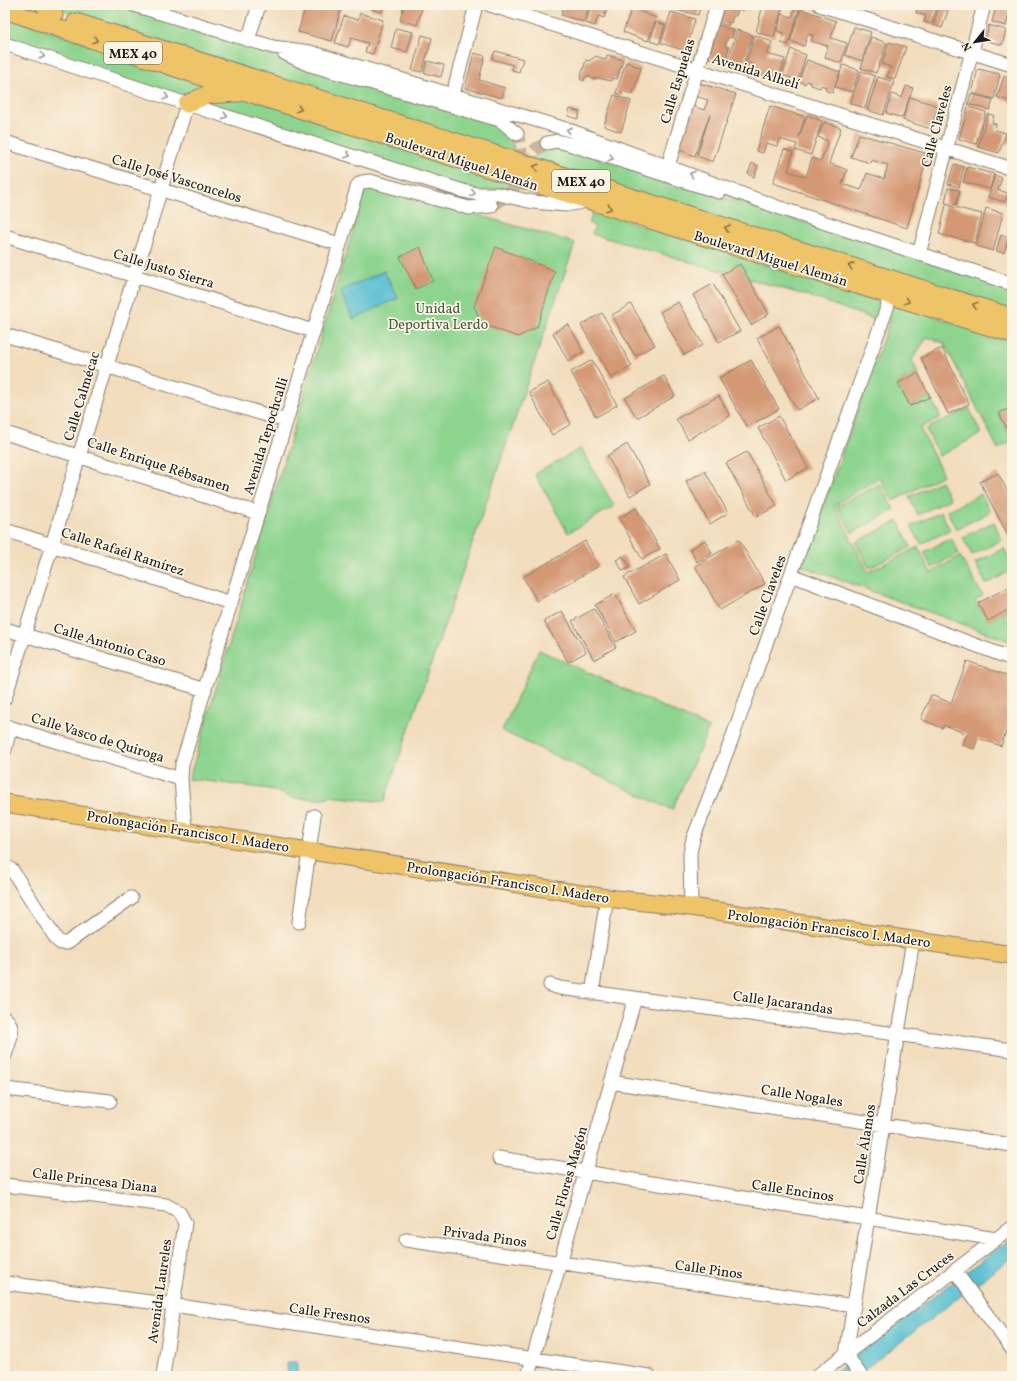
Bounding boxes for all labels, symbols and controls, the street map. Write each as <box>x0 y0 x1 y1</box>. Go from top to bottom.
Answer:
north arrow <box>955 22 995 62</box>
one-way arrow <box>91 35 98 44</box>
street label: Calle Espuelas <box>656 37 700 126</box>
text: N <box>959 39 976 53</box>
road number: MEX 40 <box>104 42 162 64</box>
street label: Avenida Alhelí <box>709 50 802 95</box>
one-way arrow <box>38 51 45 60</box>
street label: Calle Claveles <box>917 83 958 170</box>
one-way arrow <box>162 92 169 101</box>
one-way arrow <box>295 104 302 113</box>
one-way arrow <box>221 111 228 120</box>
one-way arrow <box>566 127 573 135</box>
street label: Boulevard Miguel Alemán <box>383 129 541 196</box>
one-way arrow <box>345 150 352 159</box>
street label: Calle José Vasconcelos <box>109 151 244 208</box>
one-way arrow <box>607 154 614 162</box>
one-way arrow <box>533 163 540 172</box>
road number: MEX 40 <box>552 170 610 192</box>
one-way arrow <box>688 171 695 179</box>
one-way arrow <box>470 188 476 197</box>
one-way arrow <box>606 203 613 212</box>
one-way arrow <box>723 224 730 233</box>
street label: Boulevard Miguel Alemán <box>691 227 850 292</box>
street label: Calle Justo Sierra <box>111 245 216 294</box>
one-way arrow <box>847 262 854 271</box>
one-way arrow <box>903 297 910 305</box>
park label: Unidad Deportiva Lerdo <box>388 300 488 335</box>
one-way arrow <box>972 301 979 310</box>
street label: Calle Calmécac <box>60 349 105 444</box>
street label: Avenida Tepochcalli <box>239 375 293 498</box>
street label: Calle Enrique Rébsamen <box>84 433 233 498</box>
street label: Calle Rafaél Ramírez <box>58 524 187 581</box>
street label: Calle Claveles <box>745 553 792 638</box>
street label: Calle Antonio Caso <box>51 619 168 672</box>
street label: Calle Vasco de Quiroga <box>29 709 167 768</box>
street label: Prolongación Francisco I. Madero <box>85 807 290 858</box>
street label: Prolongación Francisco I. Madero <box>405 858 610 909</box>
street label: Prolongación Francisco I. Madero <box>726 906 932 953</box>
street label: Calle Jacarandas <box>732 987 834 1020</box>
street label: Calle Nogales <box>759 1081 844 1112</box>
street label: Calle Álamos <box>850 1103 881 1186</box>
street label: Calle Flores Magón <box>542 1124 593 1243</box>
street label: Calle Princesa Diana <box>31 1164 158 1199</box>
street label: Calle Encinos <box>750 1176 835 1207</box>
street label: Privada Pinos <box>442 1222 528 1253</box>
street label: Avenida Laureles <box>144 1238 177 1345</box>
street label: Calzada Las Cruces <box>853 1247 958 1333</box>
street label: Calle Pinos <box>674 1256 744 1285</box>
street label: Calle Fresnos <box>288 1299 372 1330</box>

